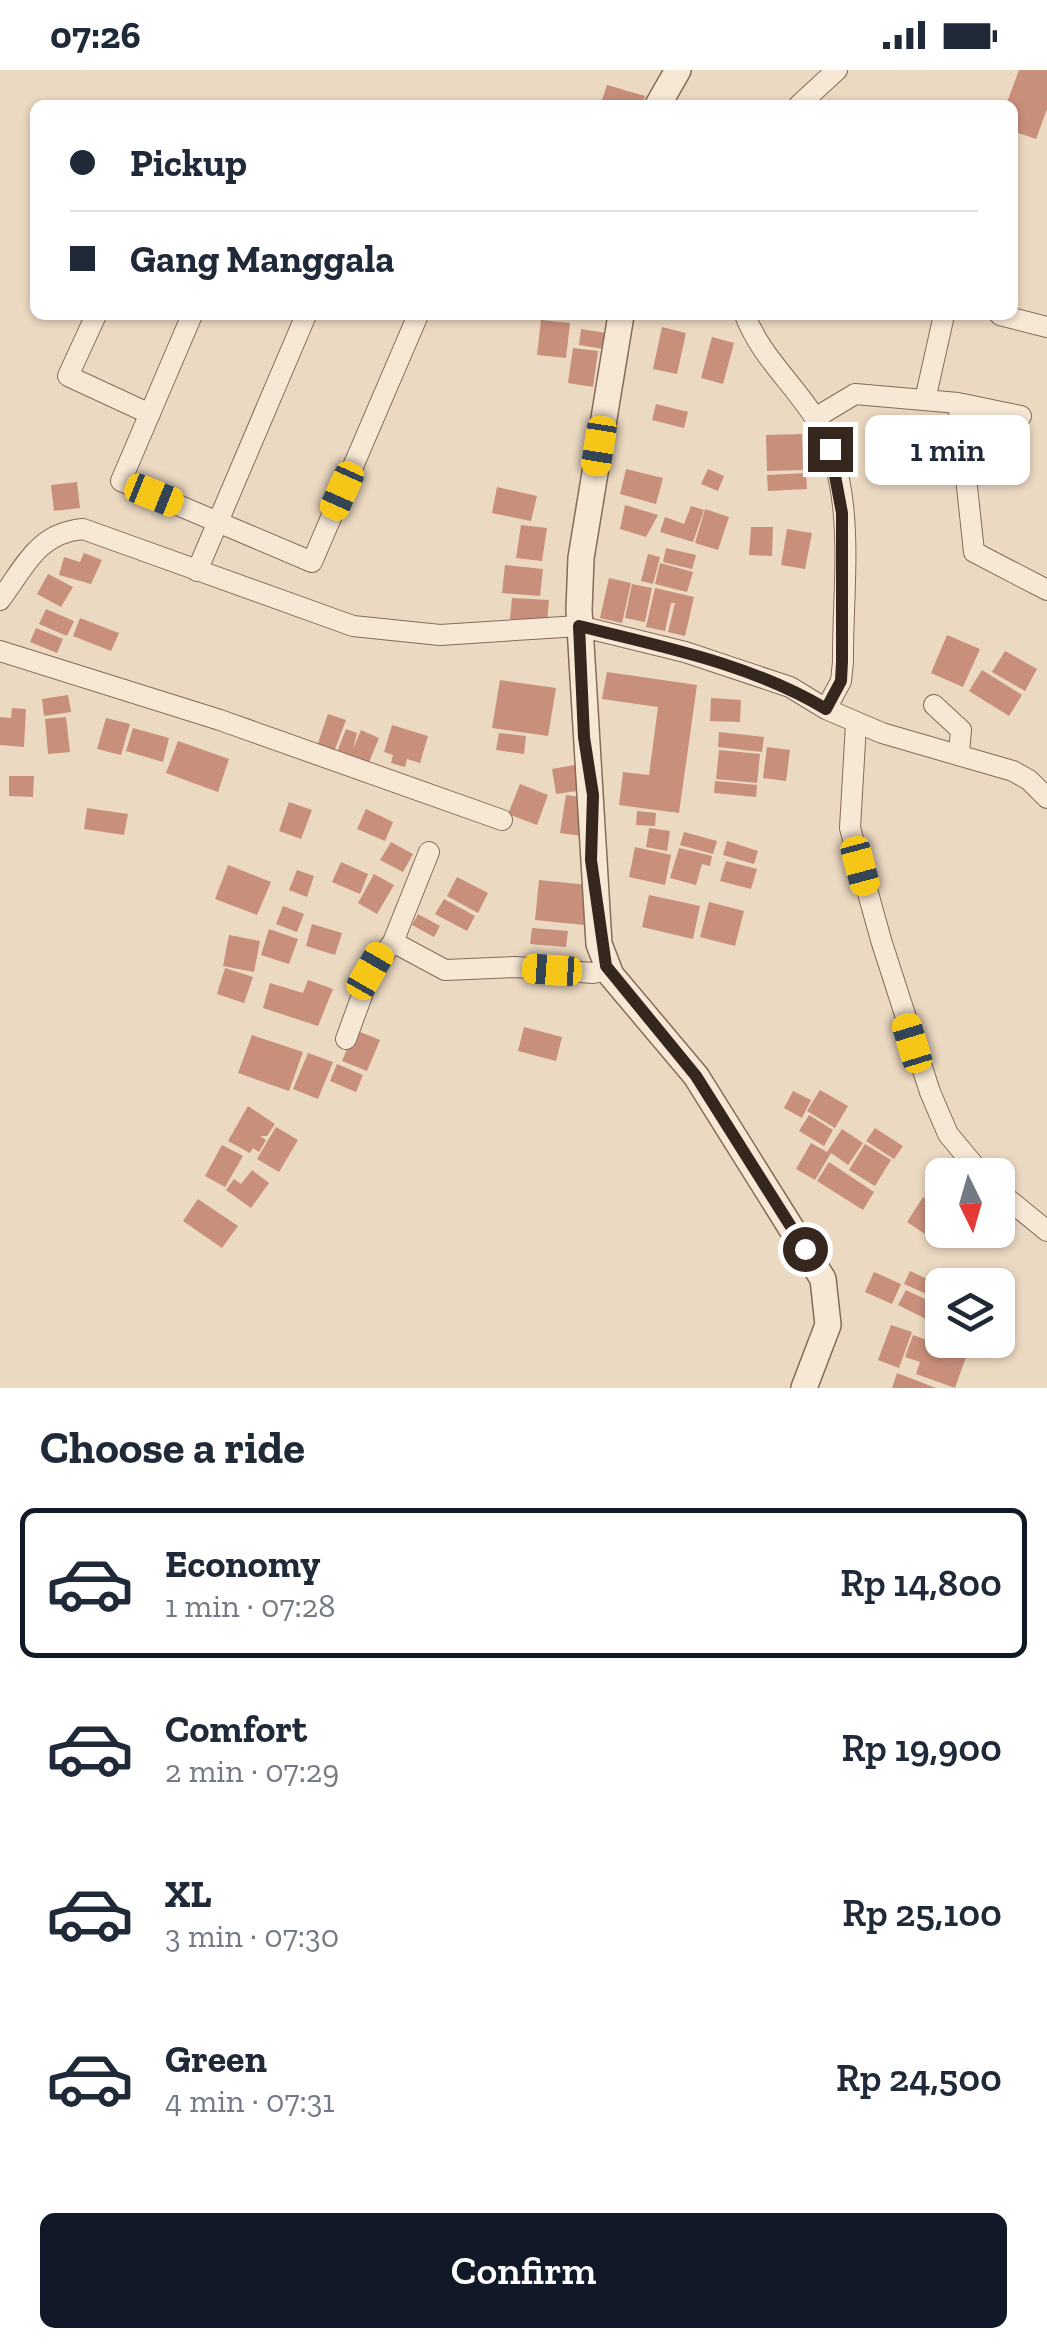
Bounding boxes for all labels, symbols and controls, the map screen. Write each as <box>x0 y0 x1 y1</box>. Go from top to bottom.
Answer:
text: 07:26 <box>50 12 141 58</box>
text: Pickup <box>130 140 247 186</box>
text: Gang Manggala <box>130 236 394 282</box>
car <box>579 414 619 478</box>
callout: 1 min <box>865 414 1030 484</box>
route end <box>808 427 853 472</box>
text: 1 min <box>910 431 985 469</box>
car <box>316 457 368 525</box>
car <box>121 470 187 520</box>
car <box>838 833 882 899</box>
car <box>342 938 398 1004</box>
car <box>521 953 583 987</box>
car <box>889 1010 935 1076</box>
north arrow <box>925 1158 1015 1248</box>
map controls <box>925 1158 1015 1358</box>
route start <box>783 1227 828 1272</box>
button: layers <box>925 1268 1015 1358</box>
text: Choose a ride <box>40 1421 305 1475</box>
icon: car <box>45 1538 135 1628</box>
text: Economy <box>165 1541 320 1587</box>
text: Rp 14,800 <box>840 1560 1002 1606</box>
text: 1 min · 07:28 <box>165 1587 335 1625</box>
icon: car <box>45 1703 135 1793</box>
text: Comfort <box>165 1706 307 1752</box>
text: Rp 19,900 <box>841 1725 1002 1771</box>
text: 2 min · 07:29 <box>165 1752 339 1790</box>
icon: car <box>45 1868 135 1958</box>
text: XL <box>165 1871 212 1917</box>
text: Rp 25,100 <box>842 1890 1002 1936</box>
text: 3 min · 07:30 <box>165 1917 339 1955</box>
icon: car <box>45 2033 135 2123</box>
text: Green <box>165 2036 267 2082</box>
text: Rp 24,500 <box>836 2055 1002 2101</box>
text: 4 min · 07:31 <box>165 2082 335 2120</box>
button: Confirm <box>40 2213 1007 2328</box>

